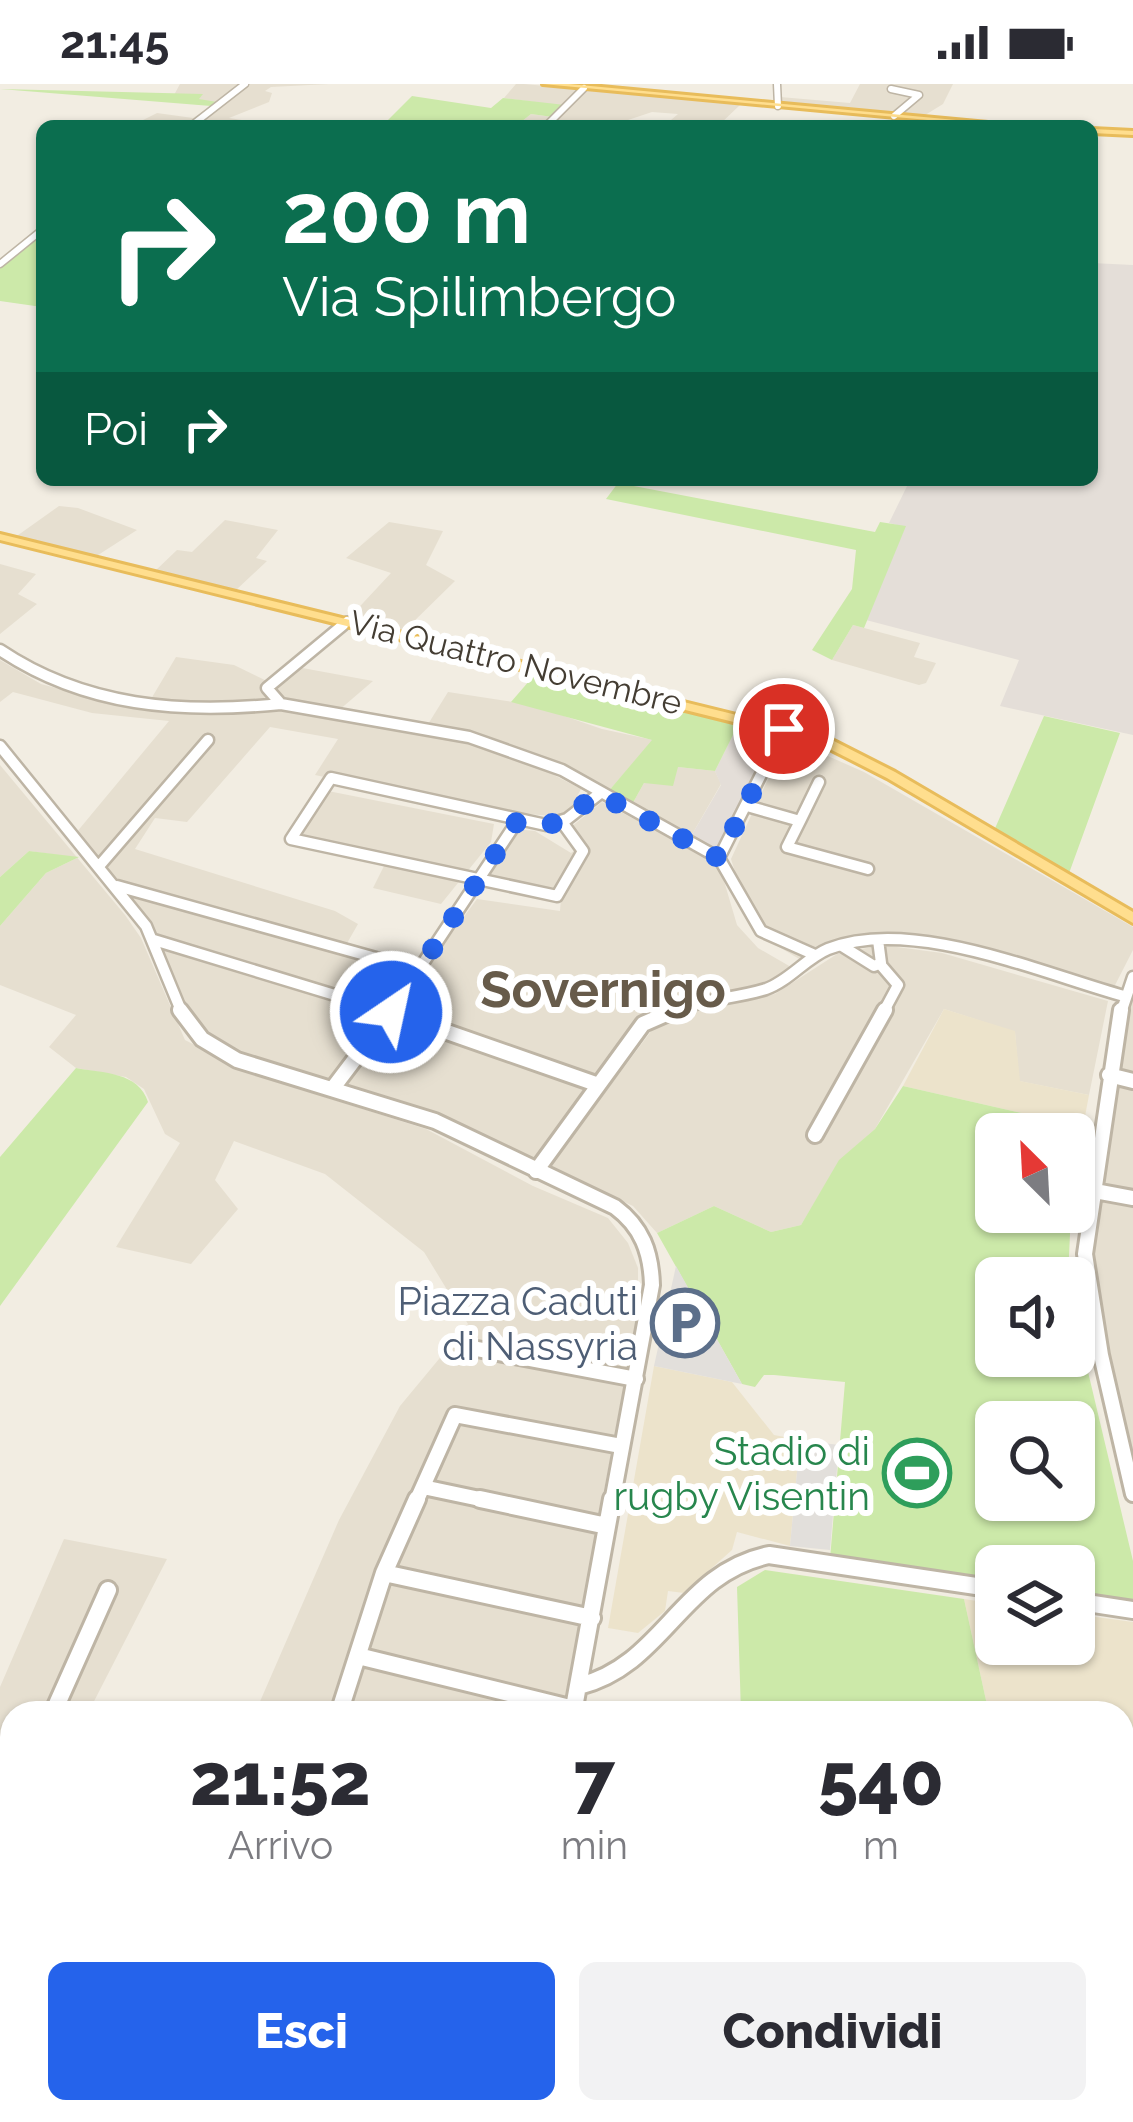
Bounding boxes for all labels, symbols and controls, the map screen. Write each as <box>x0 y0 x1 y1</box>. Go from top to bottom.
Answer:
text: 21:45 <box>60 16 169 69</box>
text: 200 m <box>282 164 531 263</box>
icon: right <box>84 168 240 324</box>
text: Via Spilimbergo <box>282 265 676 329</box>
icon: right <box>172 396 238 462</box>
text: Poi <box>84 403 148 456</box>
street label: Via Quattro Novembre <box>346 602 686 723</box>
pin <box>733 678 835 780</box>
icon: arrive <box>751 696 817 762</box>
position arrow <box>328 949 454 1075</box>
district label: Sovernigo <box>480 959 726 1019</box>
north arrow <box>975 1113 1095 1233</box>
map controls <box>975 1113 1095 1665</box>
button: sound <box>975 1257 1095 1377</box>
place label: Piazza Caduti di Nassyria <box>397 1278 638 1369</box>
parking icon: Piazza Caduti di Nassyria <box>650 1288 720 1358</box>
button: search <box>975 1401 1095 1521</box>
place label: Stadio di rugby Visentin <box>613 1428 870 1519</box>
sports icon: Stadio di rugby Visentin <box>882 1438 952 1508</box>
button: layers <box>975 1545 1095 1665</box>
text: 21:52 <box>190 1737 371 1822</box>
text: 7 <box>574 1737 615 1822</box>
text: 540 <box>818 1737 944 1822</box>
text: Arrivo <box>228 1822 333 1868</box>
text: min <box>561 1822 628 1868</box>
text: m <box>863 1822 899 1868</box>
button: Esci <box>48 1962 555 2100</box>
button: Condividi <box>579 1962 1086 2100</box>

